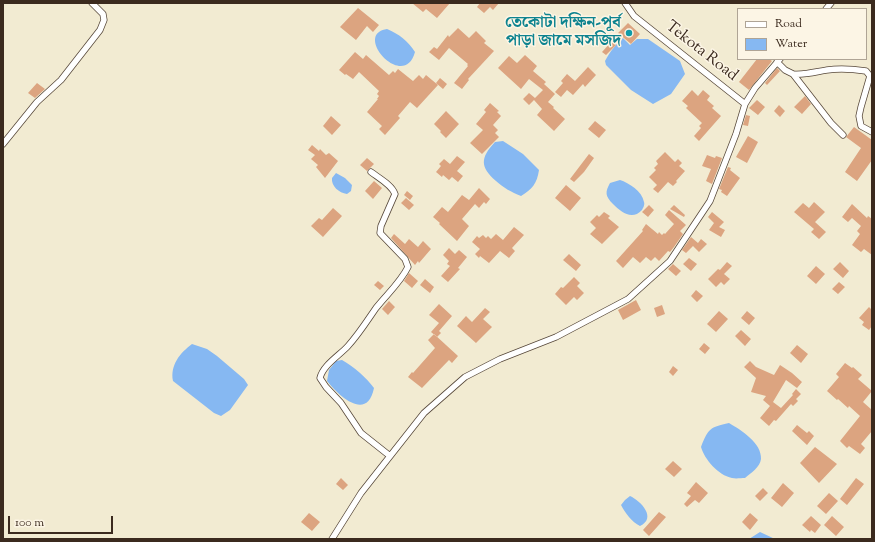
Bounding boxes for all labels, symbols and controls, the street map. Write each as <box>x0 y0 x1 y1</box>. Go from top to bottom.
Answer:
legend <box>737 8 867 60</box>
place label: তেকোটা দক্ষিন-পূর্ব পাড়া জামে মসজিদ <box>505 14 621 52</box>
text: Road <box>775 15 802 33</box>
street label: Tekota Road <box>661 18 741 86</box>
marker: তেকোটা দক্ষিন-পূর্ব পাড়া জামে মসজিদ <box>624 28 634 38</box>
text: Water <box>775 35 807 53</box>
scale bar <box>10 508 115 534</box>
text: 100 m <box>15 514 44 532</box>

